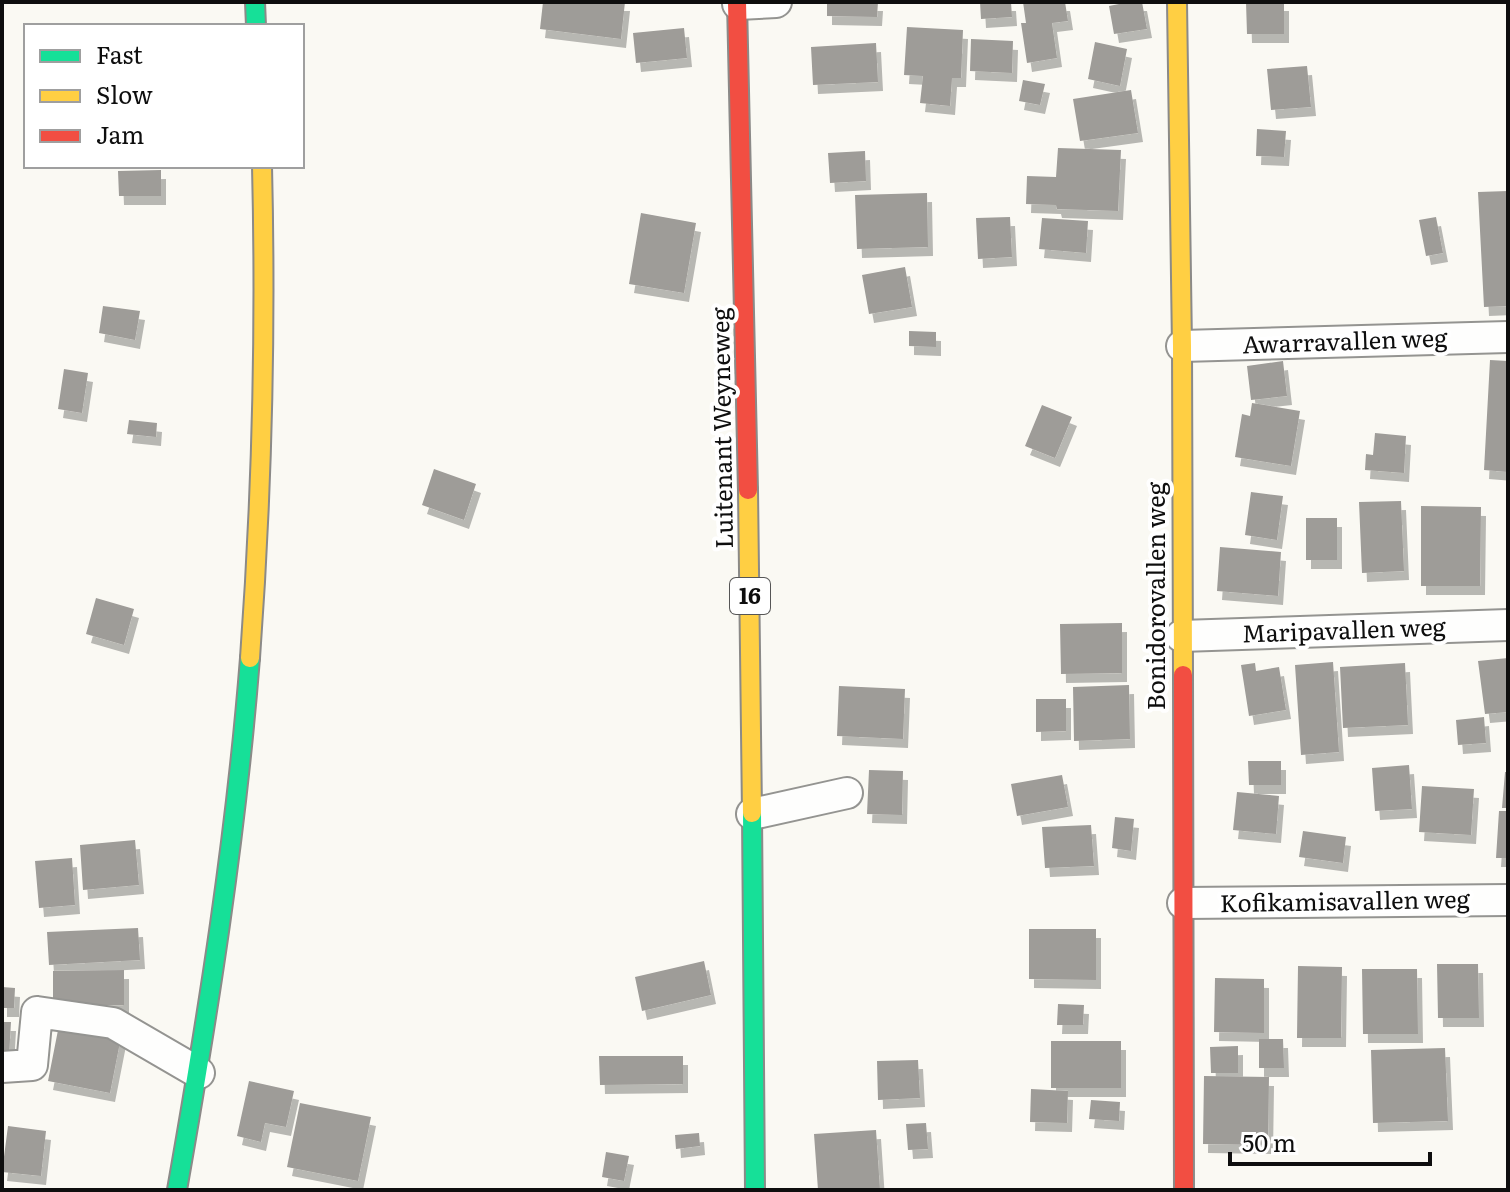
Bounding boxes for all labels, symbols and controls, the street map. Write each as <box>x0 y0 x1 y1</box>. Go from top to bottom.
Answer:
legend <box>24 24 304 168</box>
text: Fast <box>96 36 143 71</box>
text: Slow <box>96 76 153 111</box>
text: Jam <box>96 116 144 151</box>
street label: Luitenant Weyneweg <box>701 306 740 549</box>
street label: Awarravallen weg <box>1242 318 1449 361</box>
street label: Bonidorovallen weg <box>1137 481 1172 710</box>
road number: 16 <box>730 578 770 614</box>
street label: Maripavallen weg <box>1241 607 1447 650</box>
street label: Kofikamisavallen weg <box>1220 880 1471 919</box>
scale bar <box>1230 1116 1430 1166</box>
text: 50 m <box>1242 1124 1296 1159</box>

